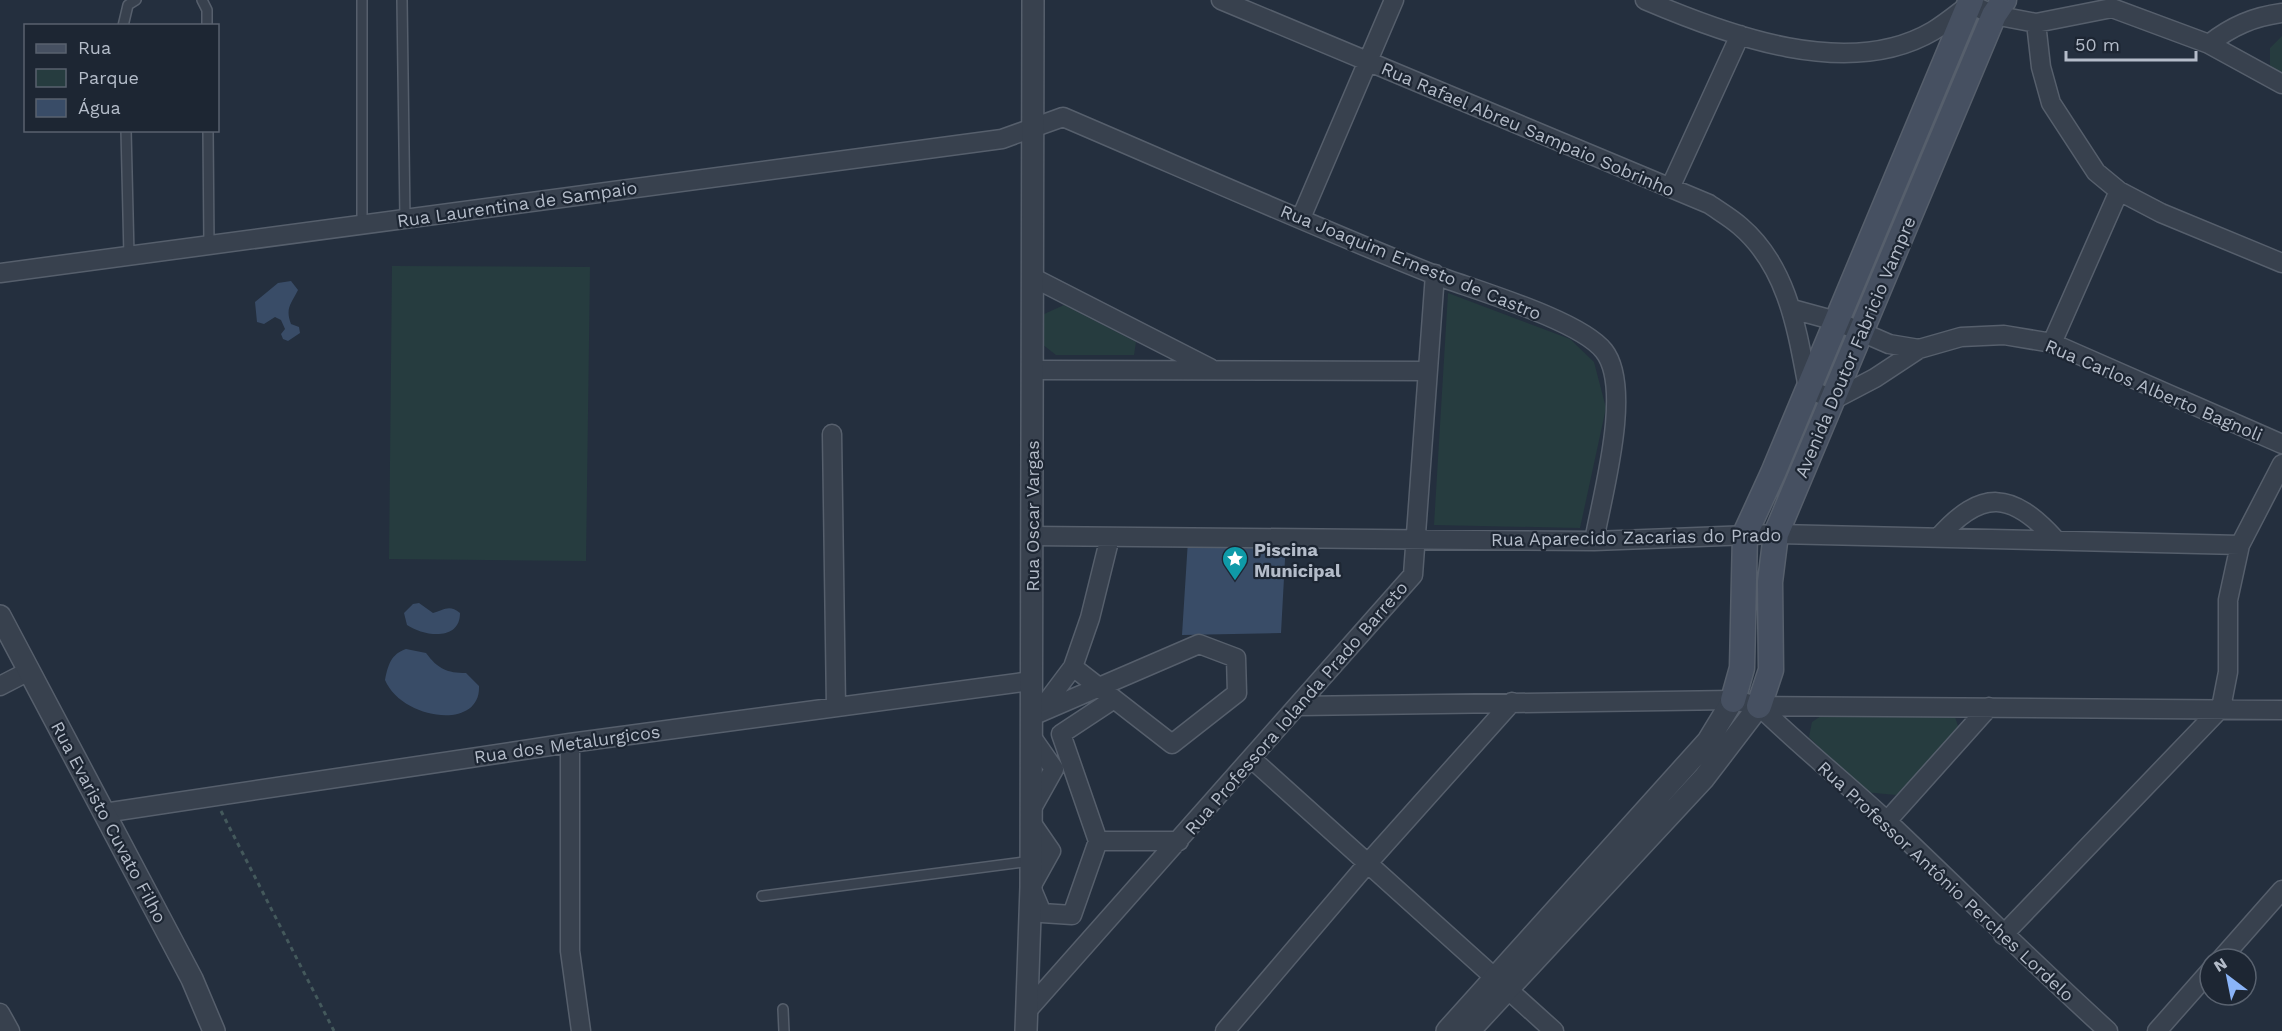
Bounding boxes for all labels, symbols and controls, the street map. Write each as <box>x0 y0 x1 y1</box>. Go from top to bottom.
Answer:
legend <box>24 24 219 132</box>
scale bar <box>2066 24 2196 62</box>
text: 50 m <box>2075 34 2120 55</box>
text: Rua <box>78 37 111 58</box>
street label: Rua Rafael Abreu Sampaio Sobrinho <box>1378 57 1678 201</box>
text: Parque <box>78 67 139 88</box>
text: Água <box>78 97 121 118</box>
street label: Rua Laurentina de Sampaio <box>396 177 638 231</box>
street label: Rua Joaquim Ernesto de Castro <box>1278 200 1544 324</box>
street label: Avenida Doutor Fabricio Vampre <box>1790 213 1920 481</box>
street label: Rua Carlos Alberto Bagnoli <box>2042 335 2266 445</box>
street label: Rua Oscar Vargas <box>1022 440 1043 592</box>
street label: Rua Aparecido Zacarias do Prado <box>1491 524 1781 550</box>
place label: Piscina Municipal <box>1254 539 1341 581</box>
place icon: Piscina Municipal <box>1220 544 1250 582</box>
street label: Rua Professora Iolanda Prado Barreto <box>1180 577 1412 839</box>
street label: Rua Evaristo Cuvato Filho <box>47 718 171 926</box>
street label: Rua dos Metalurgicos <box>473 721 661 767</box>
street label: Rua Professor Antônio Perches Lordelo <box>1814 756 2078 1006</box>
north arrow <box>2198 947 2258 1007</box>
text: N <box>2210 954 2230 976</box>

